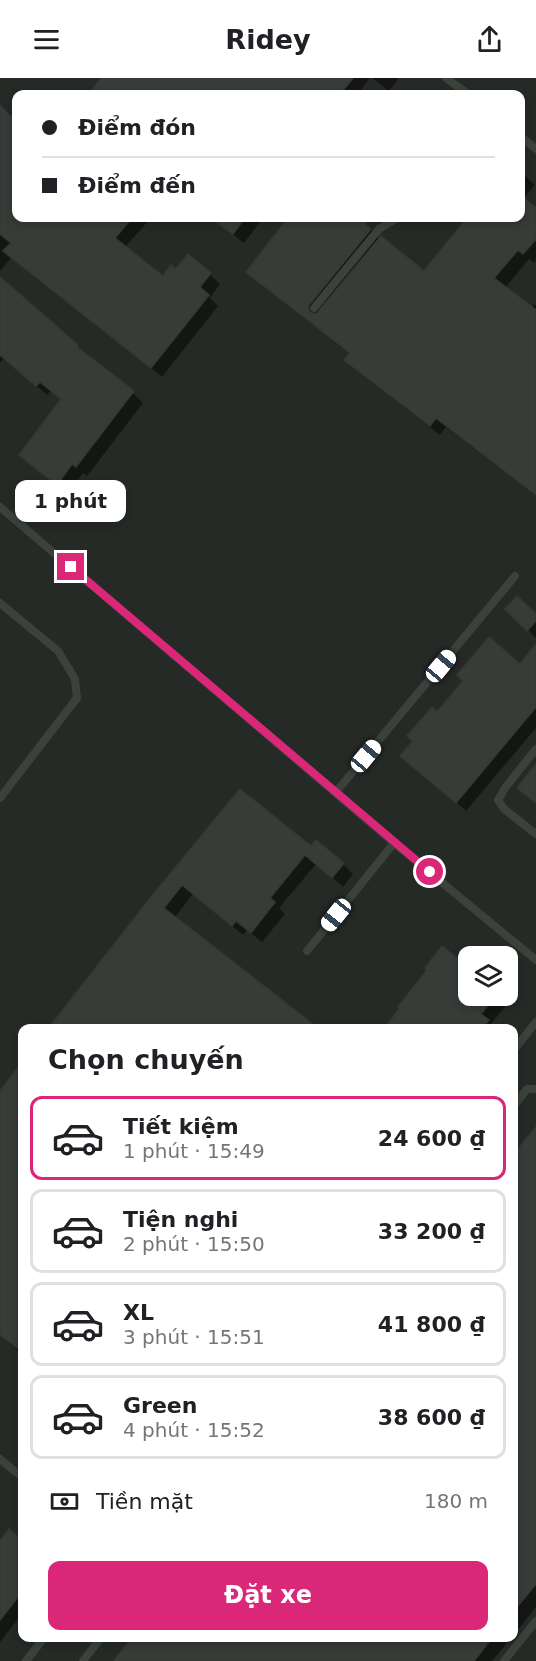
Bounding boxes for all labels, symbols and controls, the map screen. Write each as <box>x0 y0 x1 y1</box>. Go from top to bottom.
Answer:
icon: menu <box>30 23 63 56</box>
icon: share <box>473 23 506 56</box>
text: Ridey <box>225 24 311 55</box>
text: Điểm đón <box>78 115 196 140</box>
text: Điểm đến <box>78 173 196 198</box>
callout: 1 phút <box>16 480 127 522</box>
text: 1 phút <box>34 489 107 513</box>
route end <box>57 553 84 580</box>
car <box>423 646 459 686</box>
car <box>348 736 384 776</box>
route start <box>416 858 443 885</box>
car <box>318 895 354 935</box>
map controls <box>458 946 518 1006</box>
button: layers <box>458 946 518 1006</box>
text: Chọn chuyến <box>48 1044 244 1075</box>
icon: car <box>51 1111 105 1165</box>
text: Tiết kiệm <box>123 1114 239 1139</box>
text: 24 600 ₫ <box>378 1126 485 1151</box>
text: 1 phút · 15:49 <box>123 1139 265 1163</box>
icon: car <box>51 1204 105 1258</box>
text: Tiện nghi <box>123 1207 238 1232</box>
text: 33 200 ₫ <box>378 1219 485 1244</box>
text: 2 phút · 15:50 <box>123 1232 265 1256</box>
icon: car <box>51 1297 105 1351</box>
text: XL <box>123 1300 154 1325</box>
text: 41 800 ₫ <box>378 1312 485 1337</box>
text: 3 phút · 15:51 <box>123 1325 265 1349</box>
icon: car <box>51 1390 105 1444</box>
text: Green <box>123 1393 197 1418</box>
text: 38 600 ₫ <box>378 1405 485 1430</box>
text: 4 phút · 15:52 <box>123 1418 265 1442</box>
icon: cash <box>48 1485 81 1518</box>
text: Tiền mặt <box>96 1489 193 1514</box>
text: 180 m <box>424 1489 488 1513</box>
button: Đặt xe <box>48 1561 488 1630</box>

